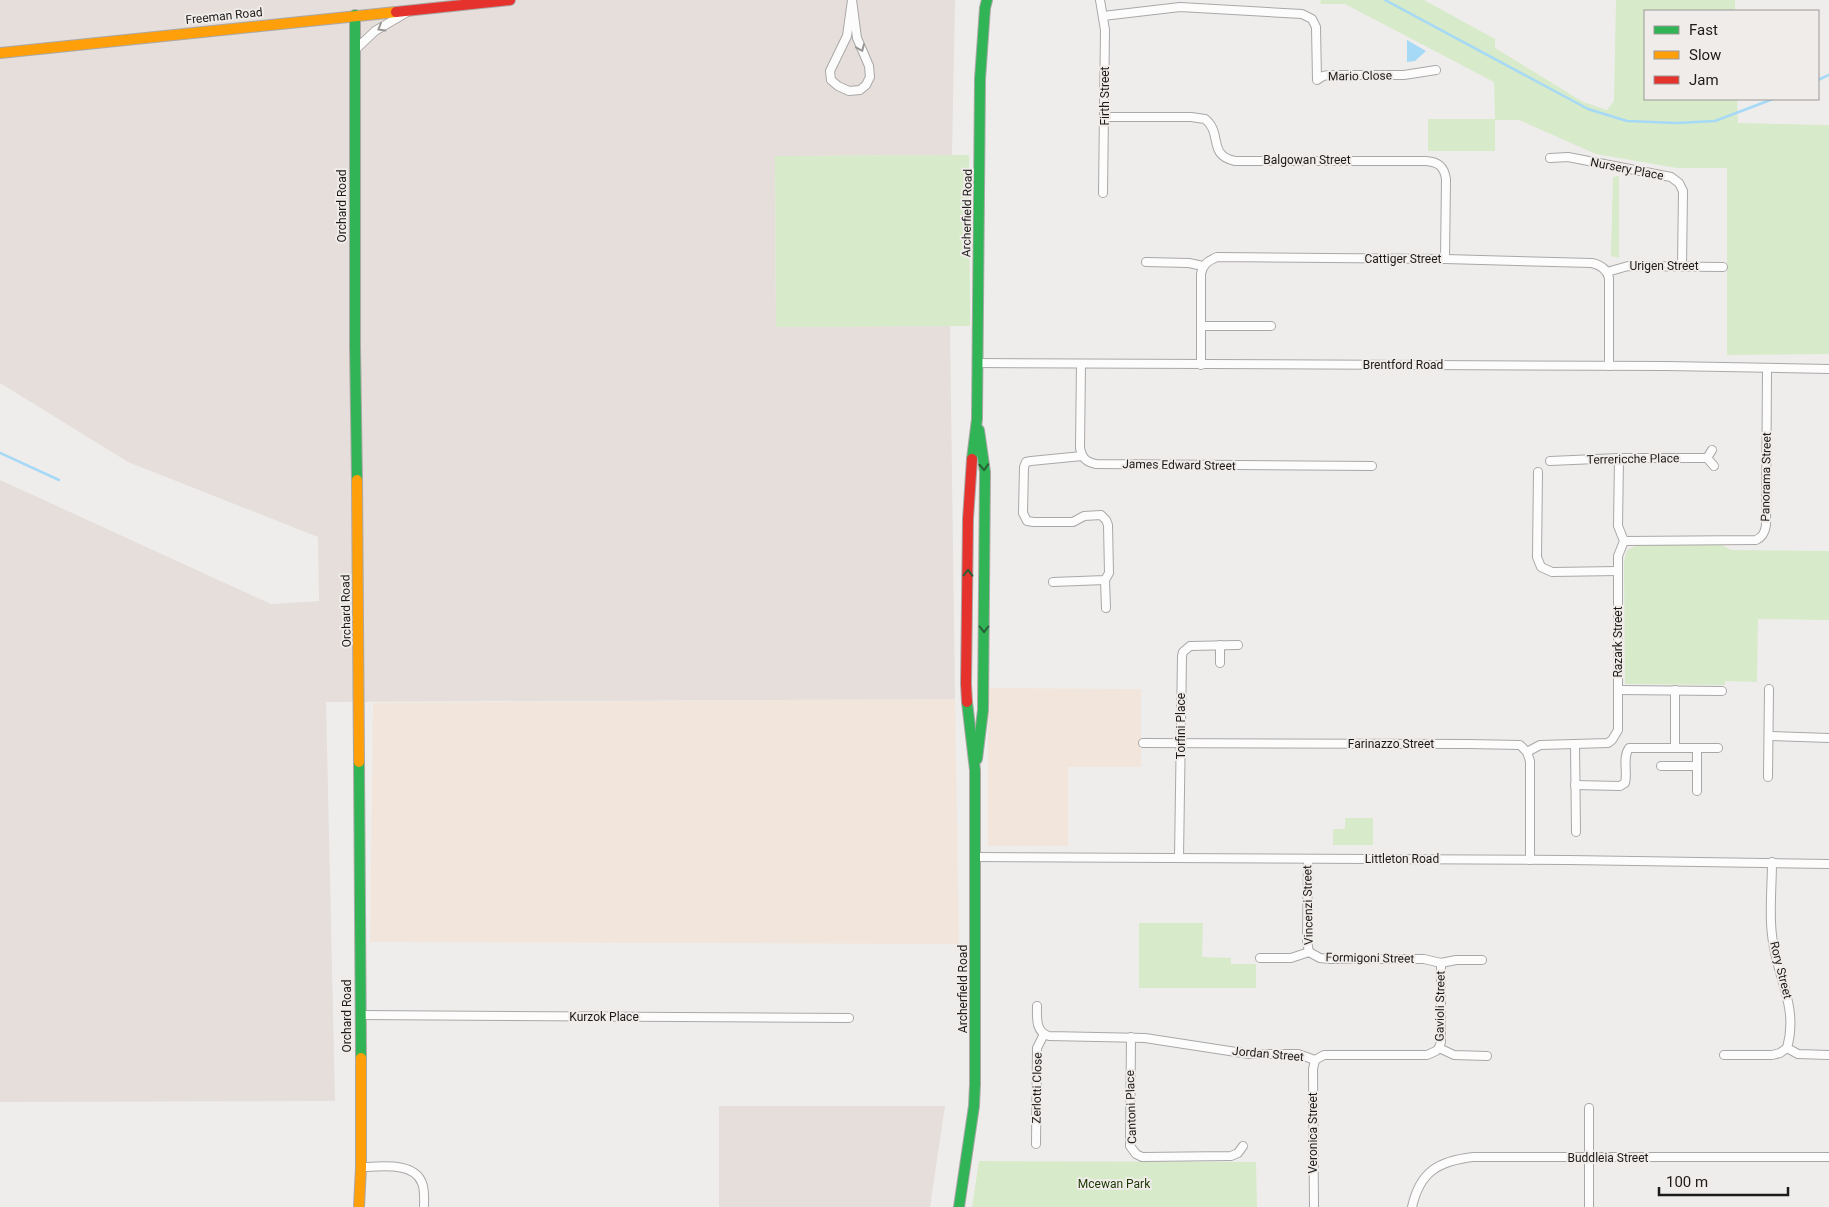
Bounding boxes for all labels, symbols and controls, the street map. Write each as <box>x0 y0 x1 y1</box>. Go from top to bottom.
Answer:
street label: Freeman Road <box>185 5 263 27</box>
legend <box>1644 10 1819 100</box>
text: Fast <box>1689 21 1718 39</box>
one-way arrow <box>377 22 386 32</box>
one-way arrow <box>855 43 866 52</box>
text: Slow <box>1689 46 1721 64</box>
street label: Firth Street <box>1098 66 1112 126</box>
street label: Mario Close <box>1328 68 1392 84</box>
text: Jam <box>1689 71 1719 89</box>
street label: Balgowan Street <box>1263 153 1351 167</box>
street label: Nursery Place <box>1589 155 1665 183</box>
street label: Archerfield Road <box>959 169 975 257</box>
street label: Orchard Road <box>335 170 349 242</box>
street label: Cattiger Street <box>1365 252 1442 266</box>
street label: Urigen Street <box>1629 259 1699 273</box>
street label: Brentford Road <box>1363 358 1443 372</box>
street label: Panorama Street <box>1758 432 1774 522</box>
street label: Terrericche Place <box>1587 451 1679 467</box>
street label: James Edward Street <box>1122 457 1236 473</box>
one-way arrow <box>979 463 990 471</box>
one-way arrow <box>962 568 973 576</box>
street label: Orchard Road <box>338 574 354 648</box>
street label: Razark Street <box>1611 606 1625 678</box>
one-way arrow <box>979 626 989 634</box>
street label: Torfini Place <box>1174 693 1188 759</box>
street label: Farinazzo Street <box>1348 737 1434 751</box>
street label: Littleton Road <box>1365 852 1439 866</box>
street label: Vincenzi Street <box>1300 865 1316 945</box>
street label: Rory Street <box>1767 940 1795 1000</box>
street label: Archerfield Road <box>956 945 970 1033</box>
street label: Formigoni Street <box>1326 950 1415 966</box>
street label: Gavioli Street <box>1432 970 1448 1041</box>
street label: Orchard Road <box>340 980 354 1052</box>
street label: Kurzok Place <box>569 1010 639 1024</box>
street label: Jordan Street <box>1232 1044 1305 1064</box>
street label: Zerlotti Close <box>1029 1052 1045 1124</box>
street label: Cantoni Place <box>1123 1070 1139 1144</box>
street label: Veronica Street <box>1306 1092 1320 1174</box>
street label: Buddleia Street <box>1568 1151 1649 1165</box>
scale bar <box>1659 1164 1788 1196</box>
text: 100 m <box>1666 1173 1708 1191</box>
park label: Mcewan Park <box>1078 1177 1151 1191</box>

